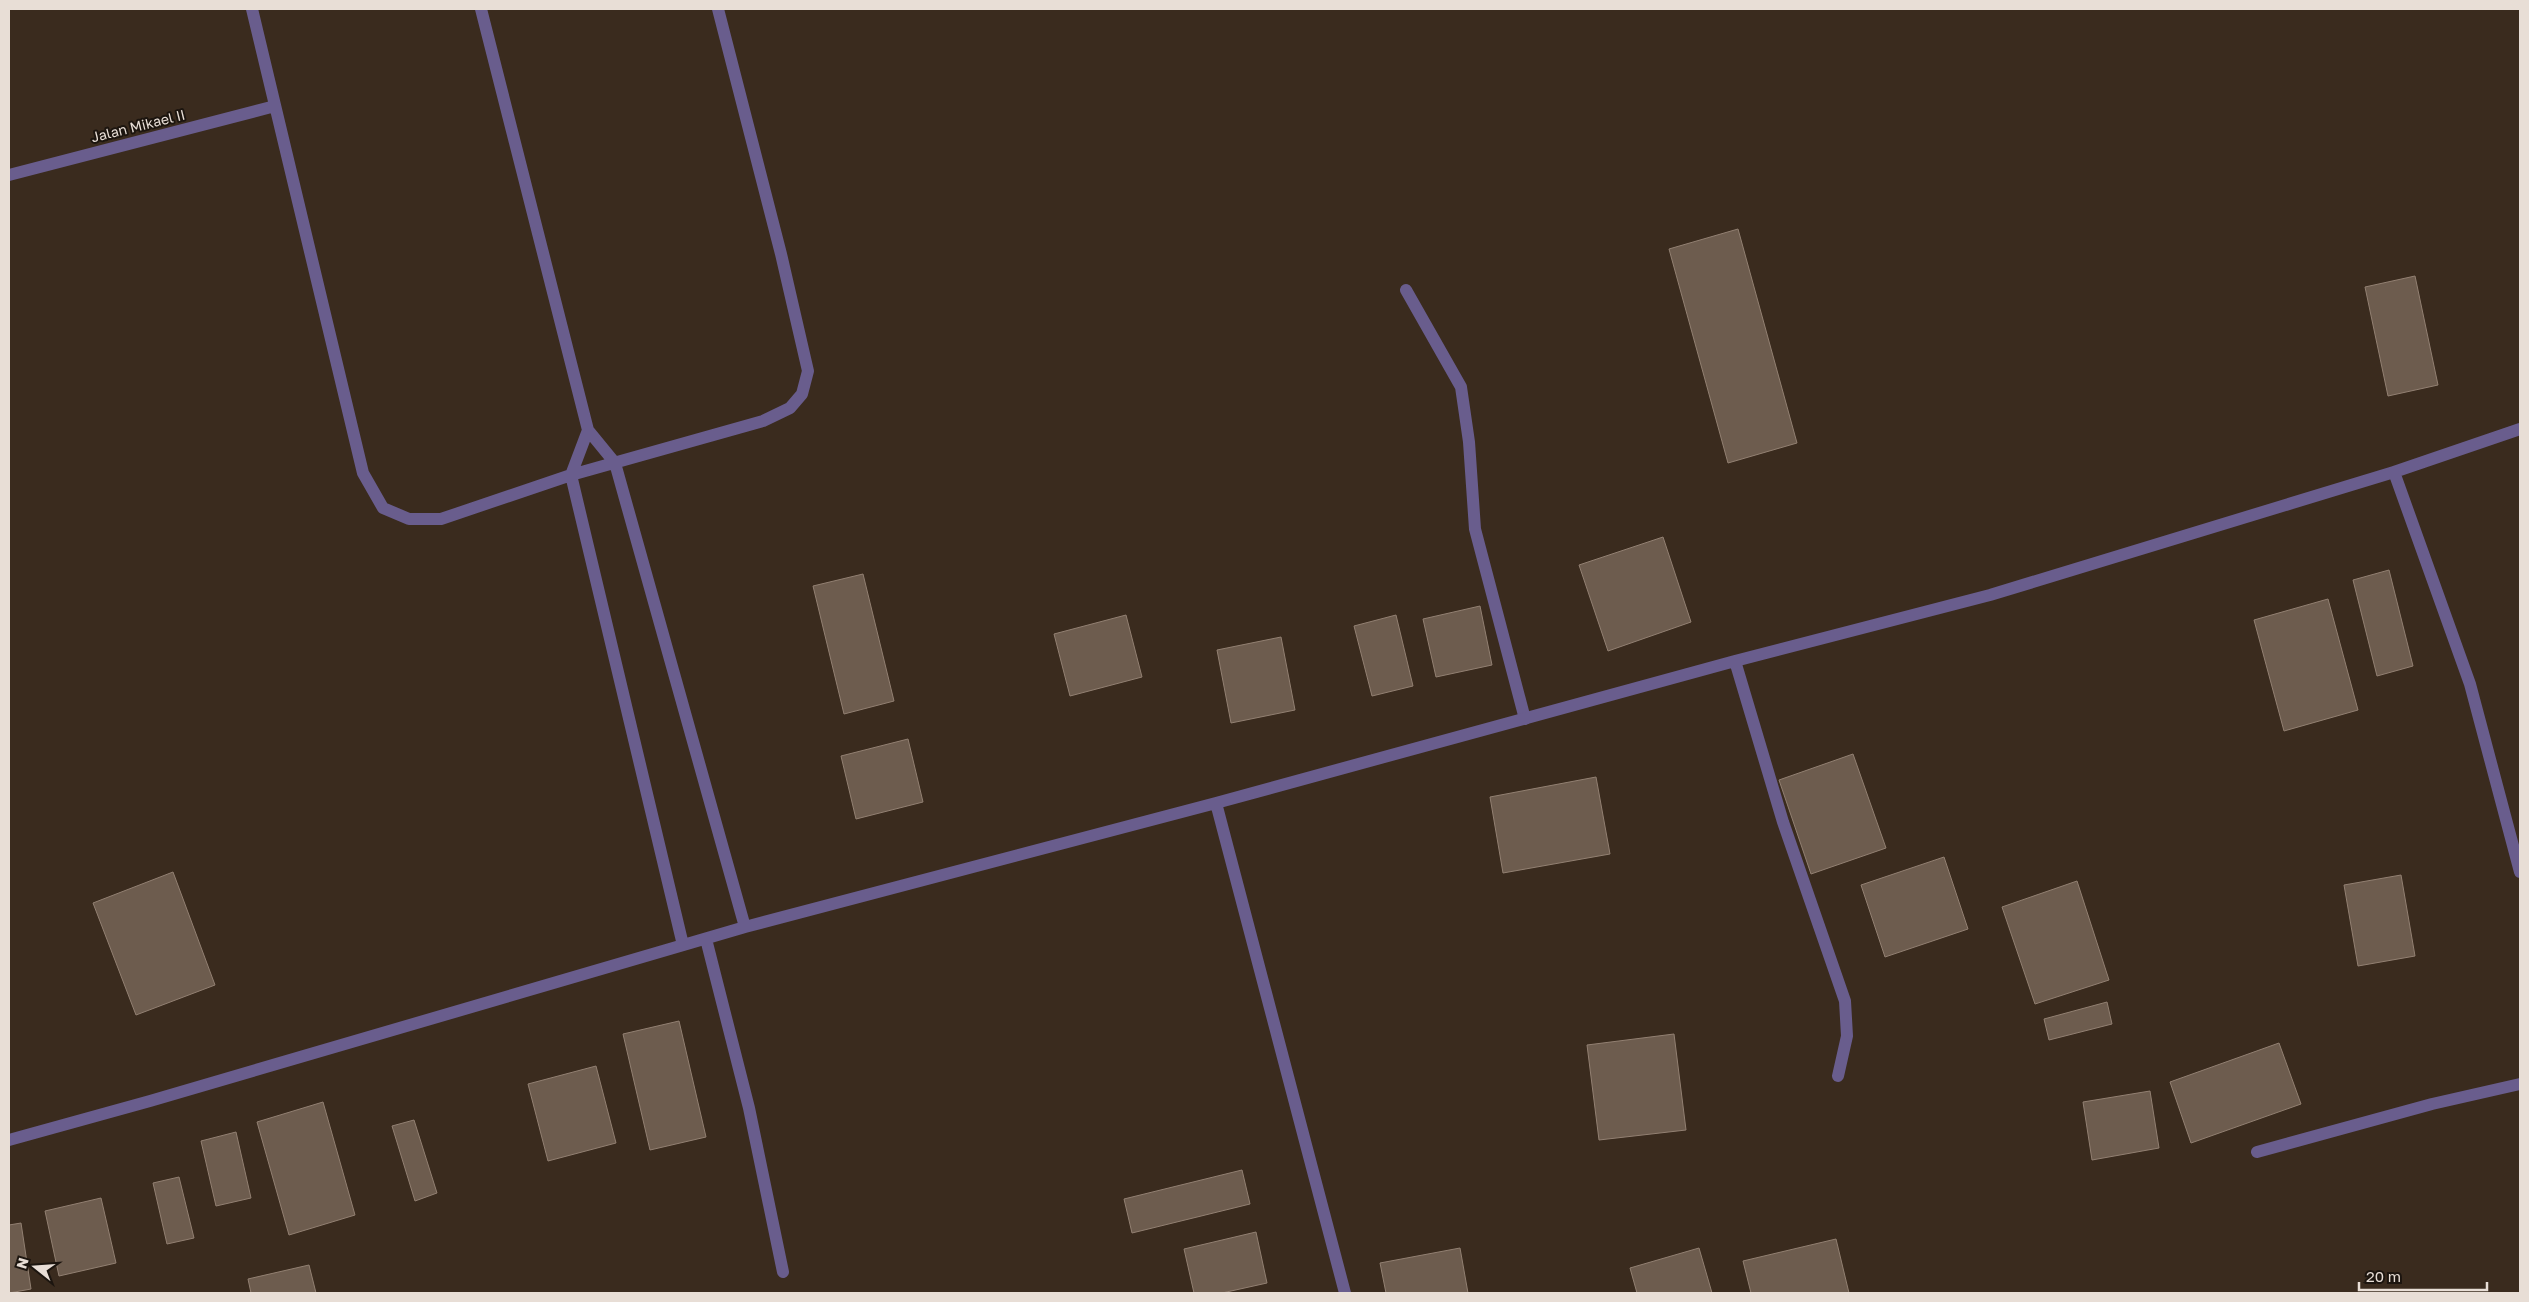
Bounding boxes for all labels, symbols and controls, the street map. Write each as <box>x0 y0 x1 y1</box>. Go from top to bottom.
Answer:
street label: Jalan Mikael II <box>89 106 187 145</box>
north arrow <box>10 1242 60 1292</box>
text: N <box>12 1255 32 1271</box>
scale bar <box>2359 1260 2486 1292</box>
text: 20 m <box>2366 1267 2401 1285</box>

